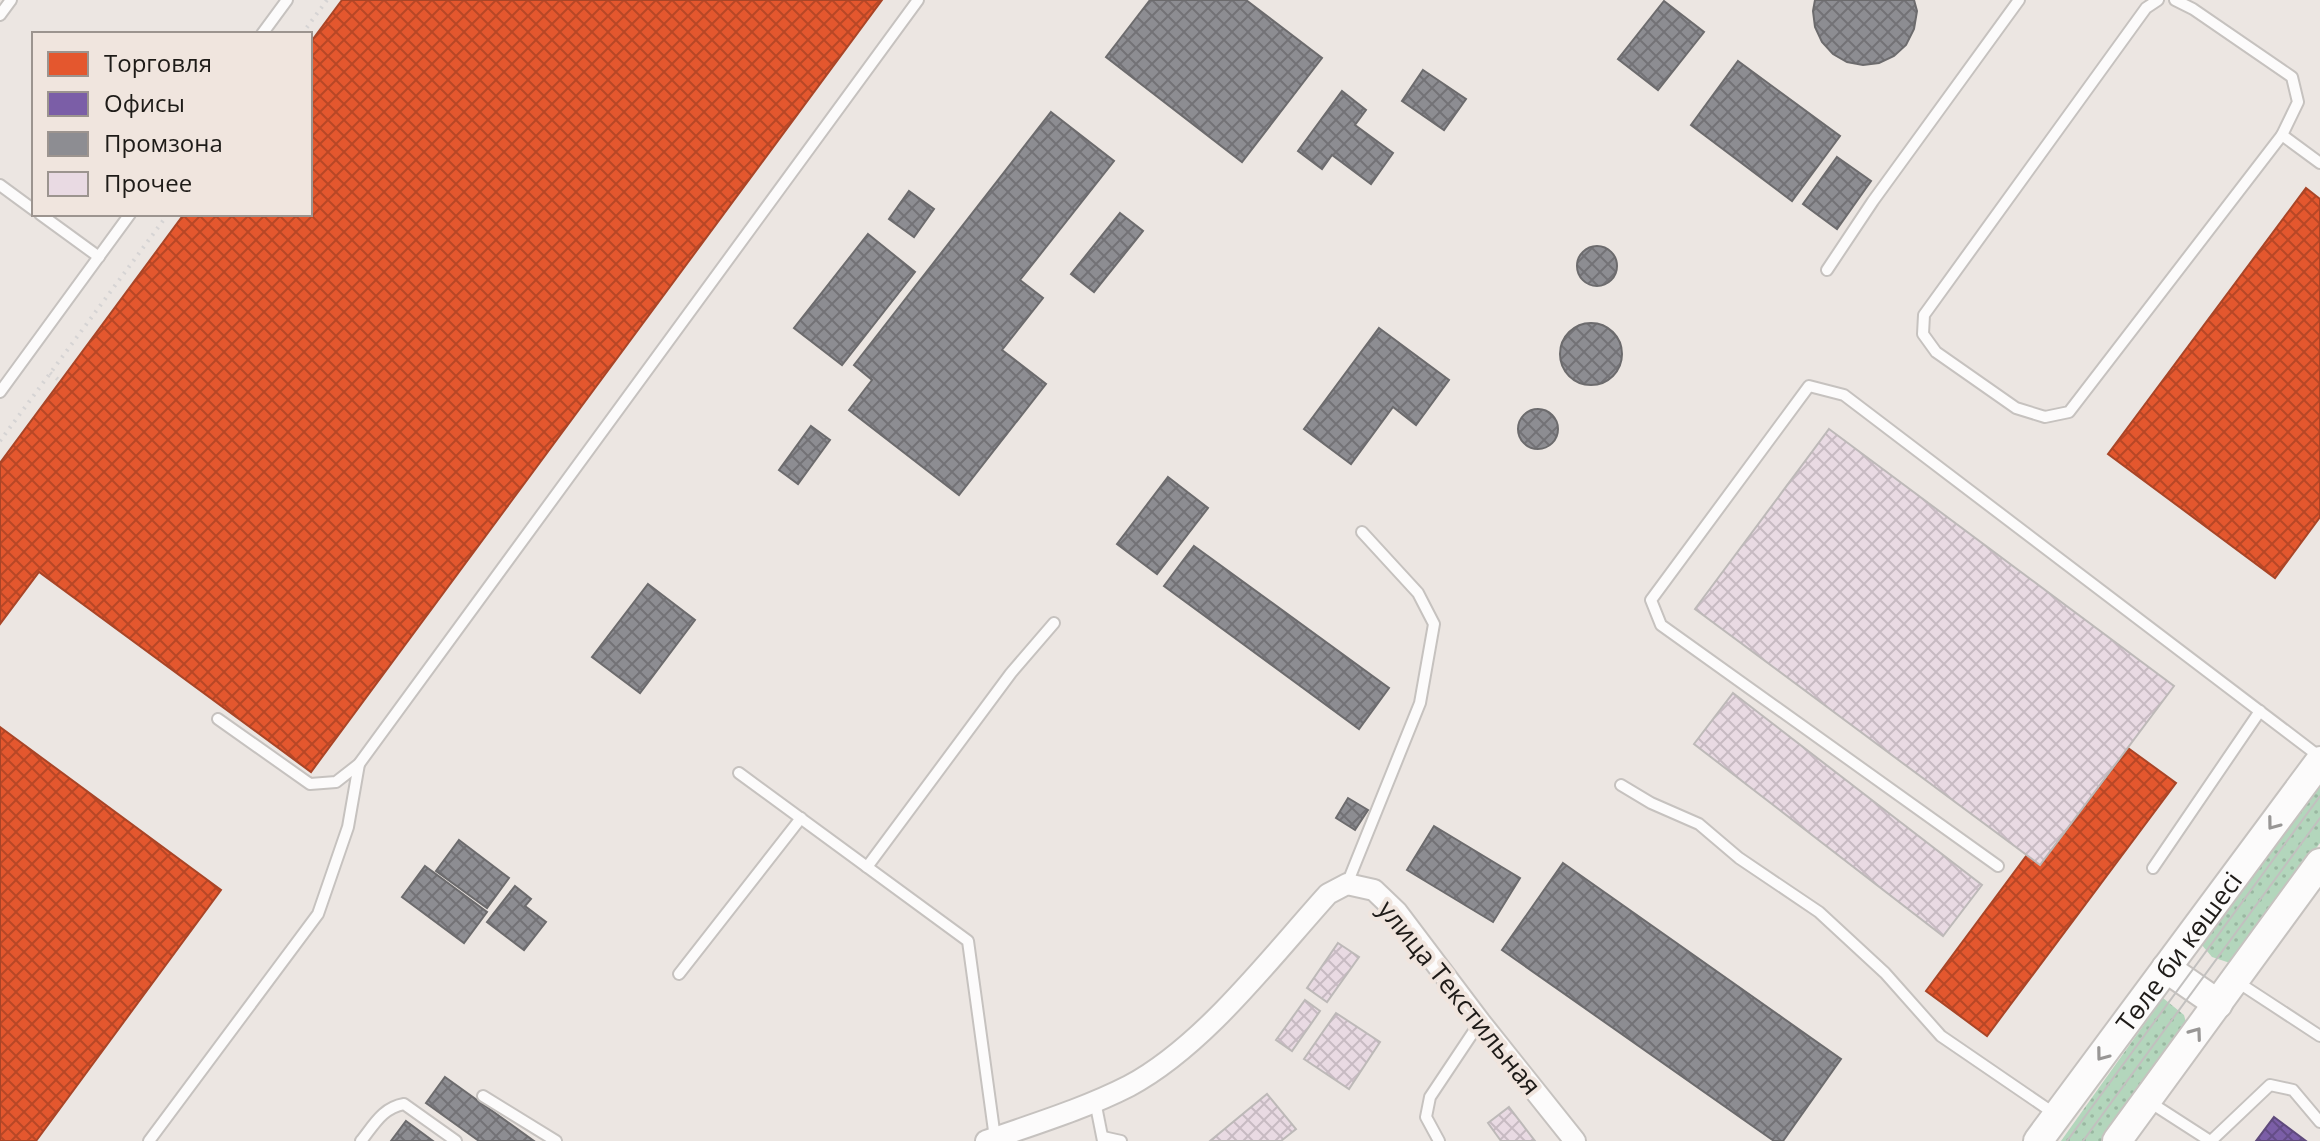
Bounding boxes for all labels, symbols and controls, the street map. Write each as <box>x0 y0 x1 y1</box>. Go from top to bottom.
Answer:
legend <box>32 32 312 216</box>
text: Торговля <box>104 46 212 79</box>
text: Офисы <box>104 86 185 119</box>
text: Промзона <box>104 126 223 159</box>
text: Прочее <box>104 166 192 199</box>
one-way arrow <box>2269 815 2283 830</box>
street label: Төле би көшесі <box>2107 864 2250 1039</box>
street label: улица Текстильная <box>1370 892 1550 1102</box>
one-way arrow <box>2187 1027 2201 1042</box>
one-way arrow <box>2097 1046 2111 1061</box>

